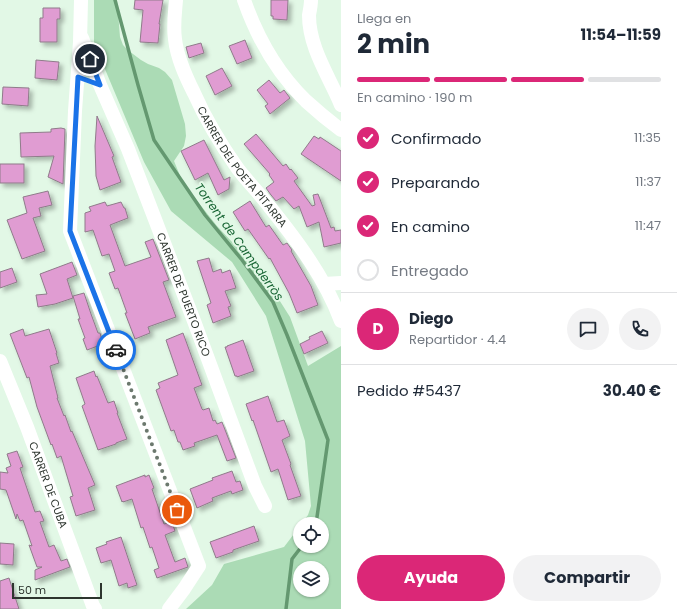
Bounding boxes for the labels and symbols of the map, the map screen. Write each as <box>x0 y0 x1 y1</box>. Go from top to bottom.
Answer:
pin <box>73 42 107 76</box>
street label: CARRER DEL POETA PITARRA <box>193 103 291 231</box>
water label: Torrent de Campderròs <box>191 179 288 304</box>
street label: CARRER DE PUERTO RICO <box>153 230 215 359</box>
courier <box>96 330 136 370</box>
street label: CARRER DE CUBA <box>25 439 72 531</box>
pin <box>160 493 194 527</box>
scale bar <box>12 581 102 600</box>

